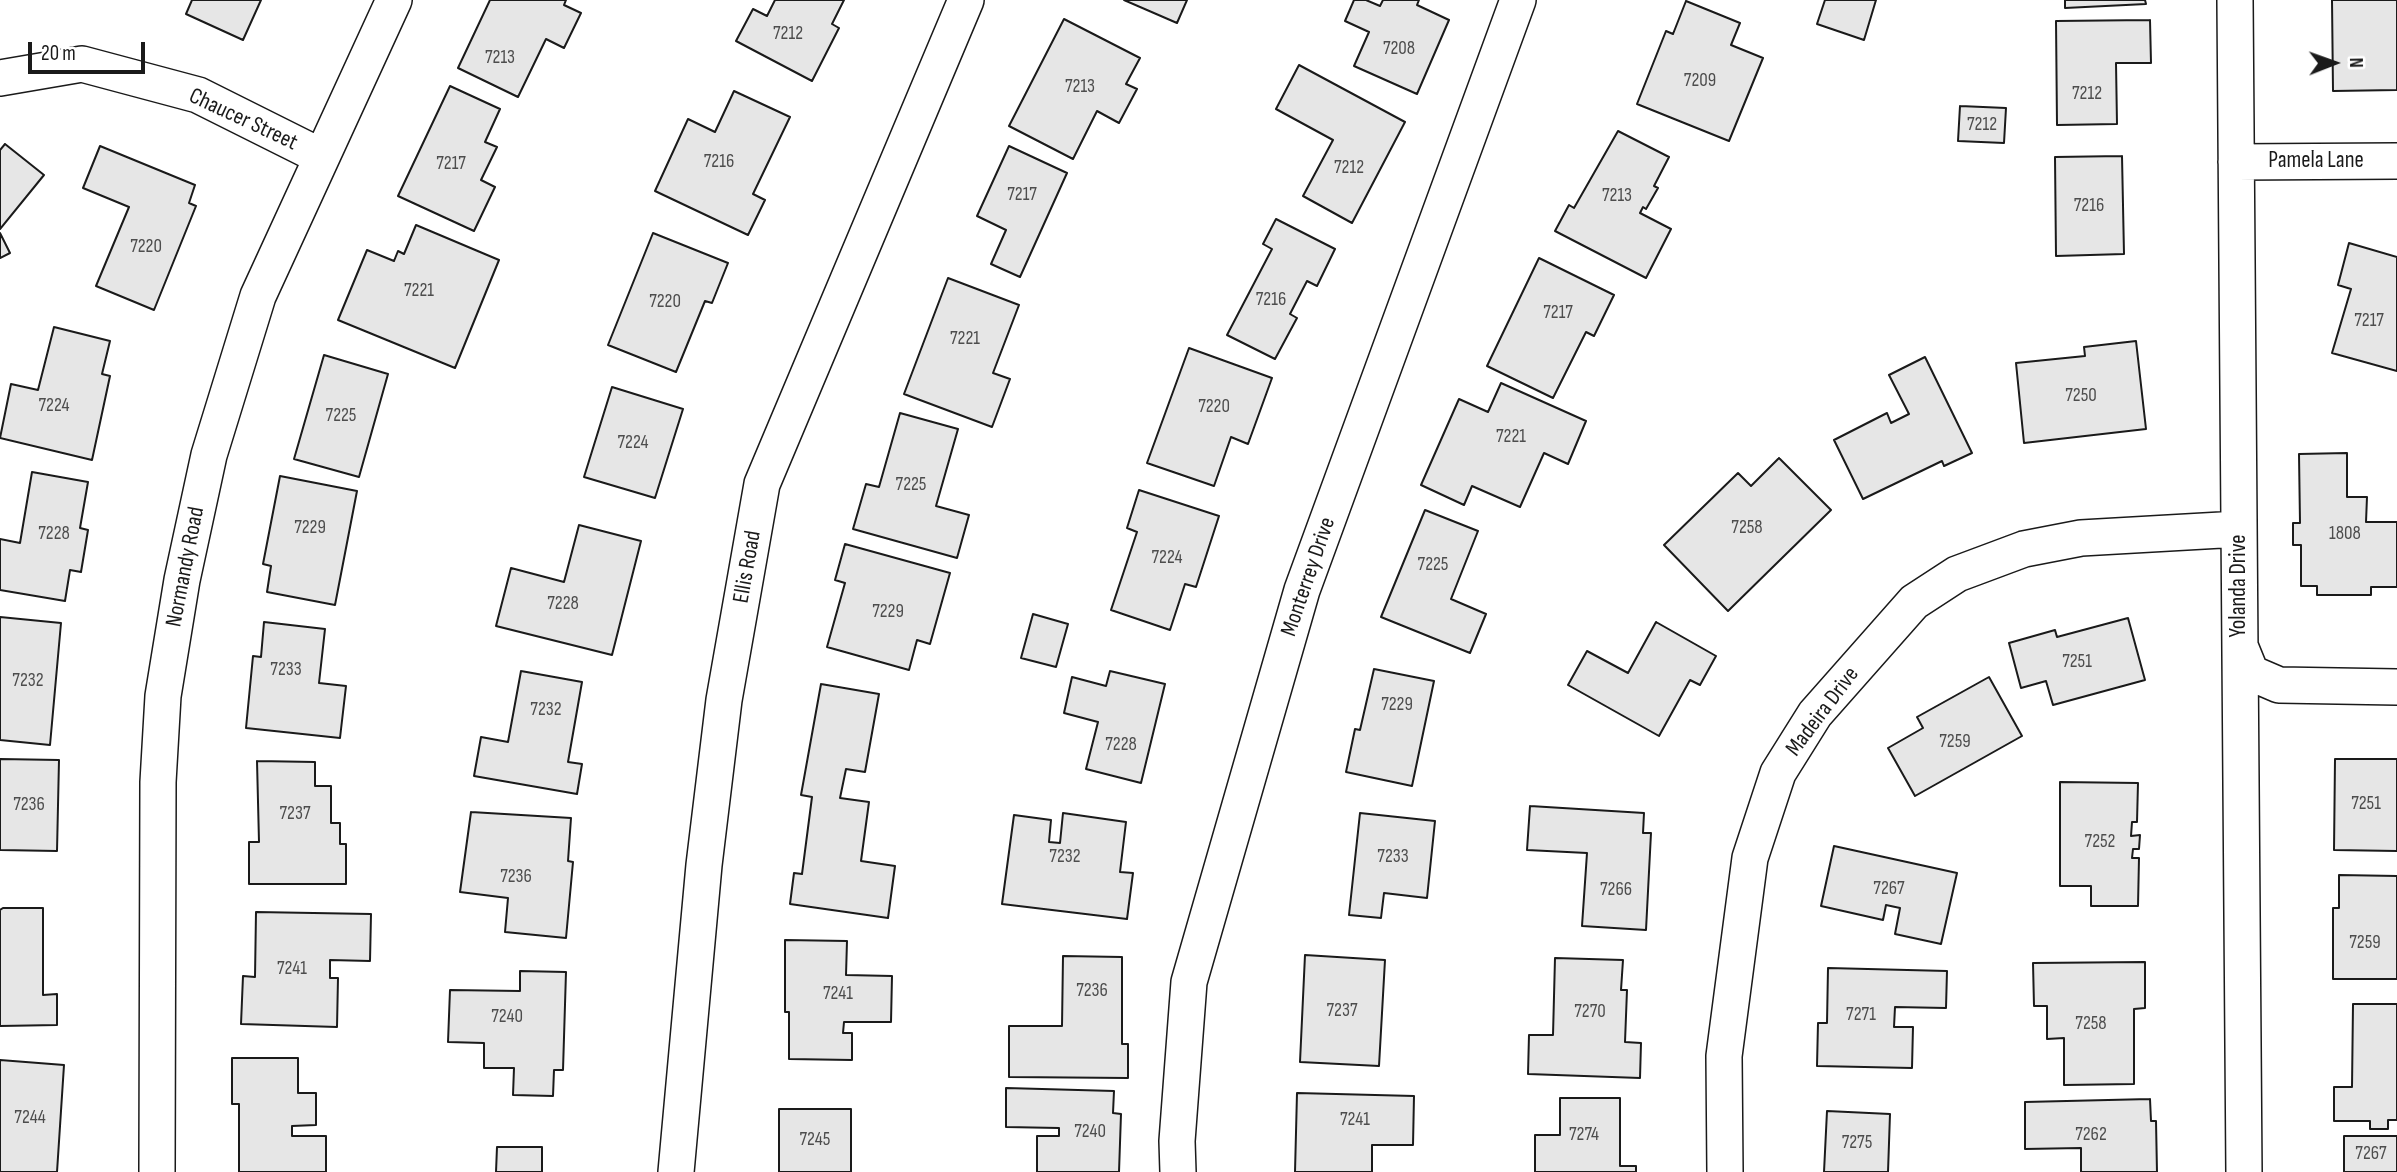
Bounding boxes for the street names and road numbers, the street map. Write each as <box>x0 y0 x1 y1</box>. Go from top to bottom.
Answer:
street label: Chaucer Street <box>184 83 302 157</box>
street label: Pamela Lane <box>2268 147 2364 175</box>
street label: Normandy Road <box>161 505 211 629</box>
street label: Monterrey Drive <box>1276 514 1342 640</box>
street label: Ellis Road <box>728 529 768 605</box>
street label: Yolanda Drive <box>2225 534 2253 638</box>
street label: Madeira Drive <box>1781 662 1865 762</box>

